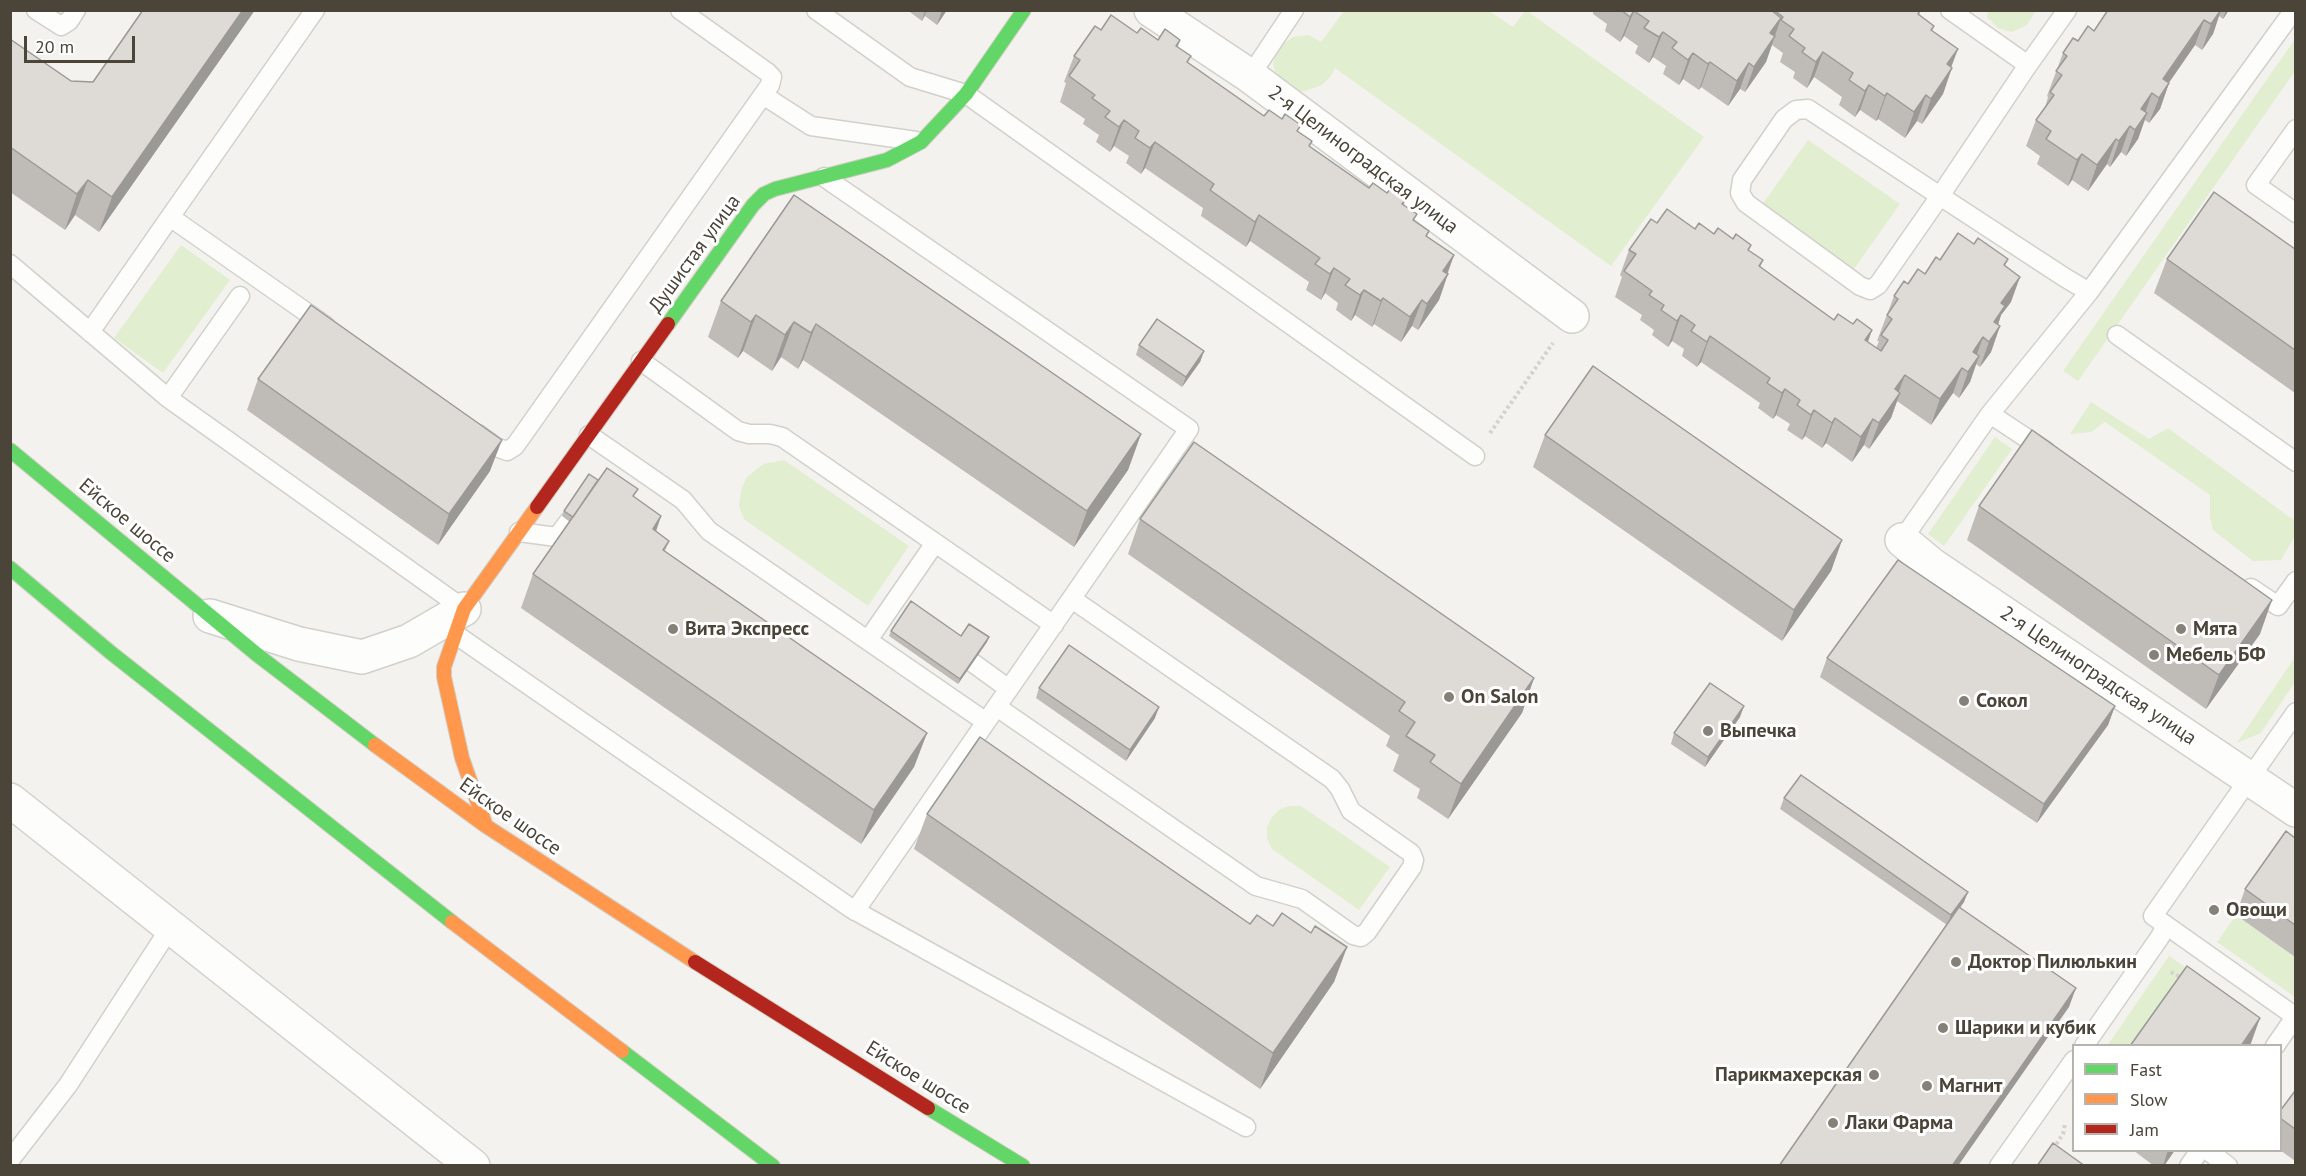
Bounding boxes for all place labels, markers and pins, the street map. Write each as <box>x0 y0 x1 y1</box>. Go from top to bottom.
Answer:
place label: Вита Экспресс <box>685 617 809 641</box>
place label: Мята <box>2193 617 2237 641</box>
marker: Вита Экспресс <box>666 622 680 636</box>
marker: Мята <box>2174 622 2188 636</box>
place label: Мебель БФ <box>2166 643 2265 667</box>
marker: Мебель БФ <box>2147 648 2161 662</box>
place label: On Salon <box>1461 685 1538 709</box>
place label: Сокол <box>1976 689 2028 713</box>
marker: On Salon <box>1442 690 1456 704</box>
marker: Сокол <box>1957 694 1971 708</box>
place label: Выпечка <box>1720 719 1796 743</box>
marker: Выпечка <box>1701 724 1715 738</box>
place label: Овощи <box>2226 898 2287 922</box>
marker: Овощи <box>2207 903 2221 917</box>
place label: Доктор Пилюлькин <box>1968 950 2137 974</box>
marker: Доктор Пилюлькин <box>1949 955 1963 969</box>
place label: Шарики и кубик <box>1955 1016 2096 1040</box>
marker: Шарики и кубик <box>1936 1021 1950 1035</box>
place label: Парикмахерская <box>1715 1063 1862 1087</box>
marker: Парикмахерская <box>1867 1068 1881 1082</box>
place label: Магнит <box>1939 1074 2002 1098</box>
marker: Магнит <box>1920 1079 1934 1093</box>
place label: Лаки Фарма <box>1845 1111 1953 1135</box>
marker: Лаки Фарма <box>1826 1116 1840 1130</box>

